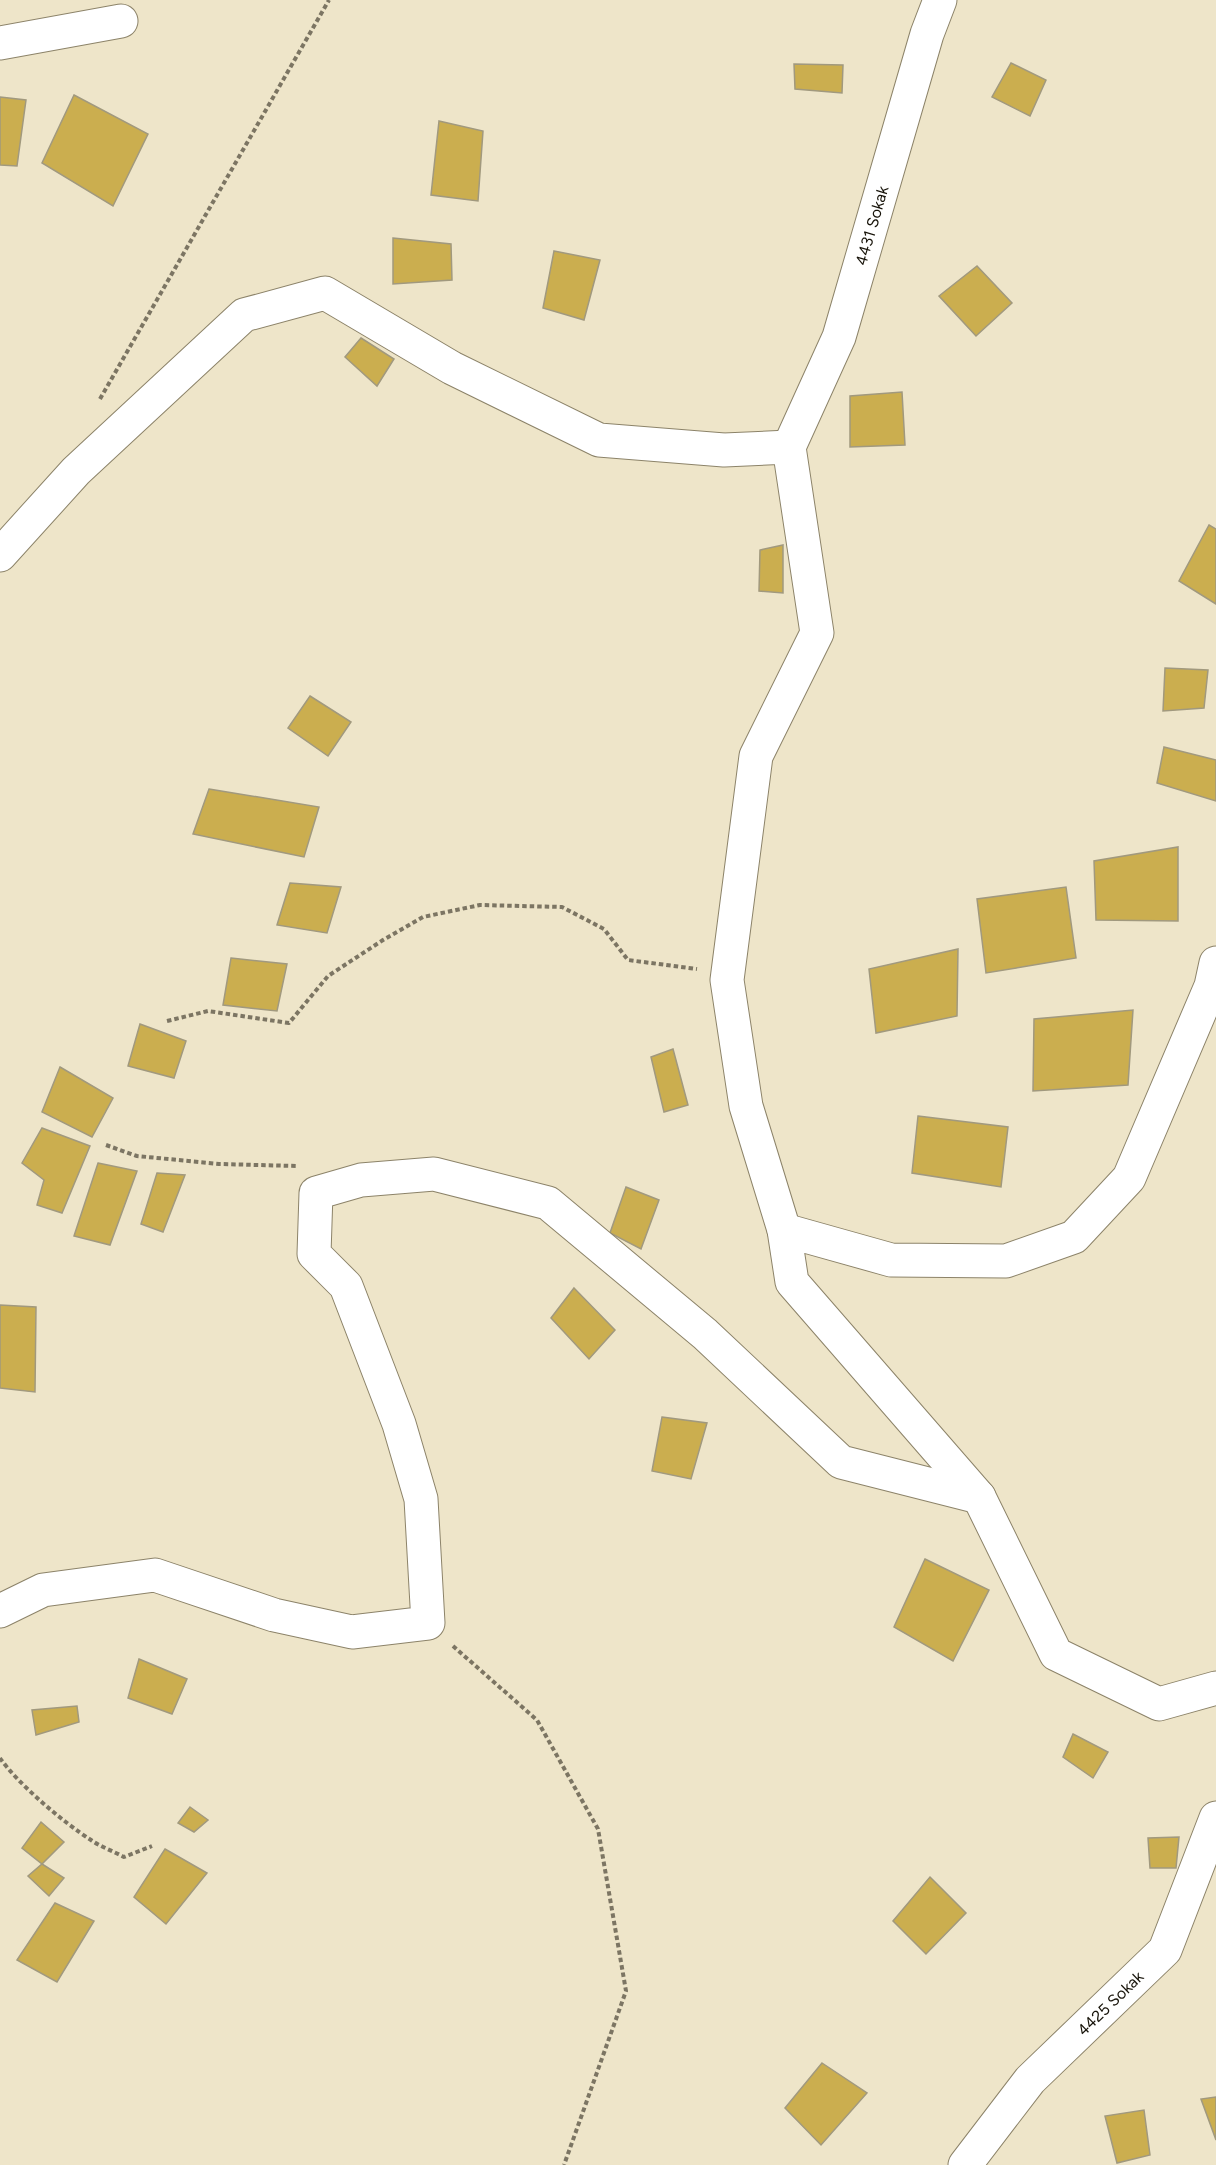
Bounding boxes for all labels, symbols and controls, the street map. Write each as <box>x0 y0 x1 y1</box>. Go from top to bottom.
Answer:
street label: 4431 Sokak <box>851 183 892 268</box>
street label: 4425 Sokak <box>1073 1967 1148 2040</box>

